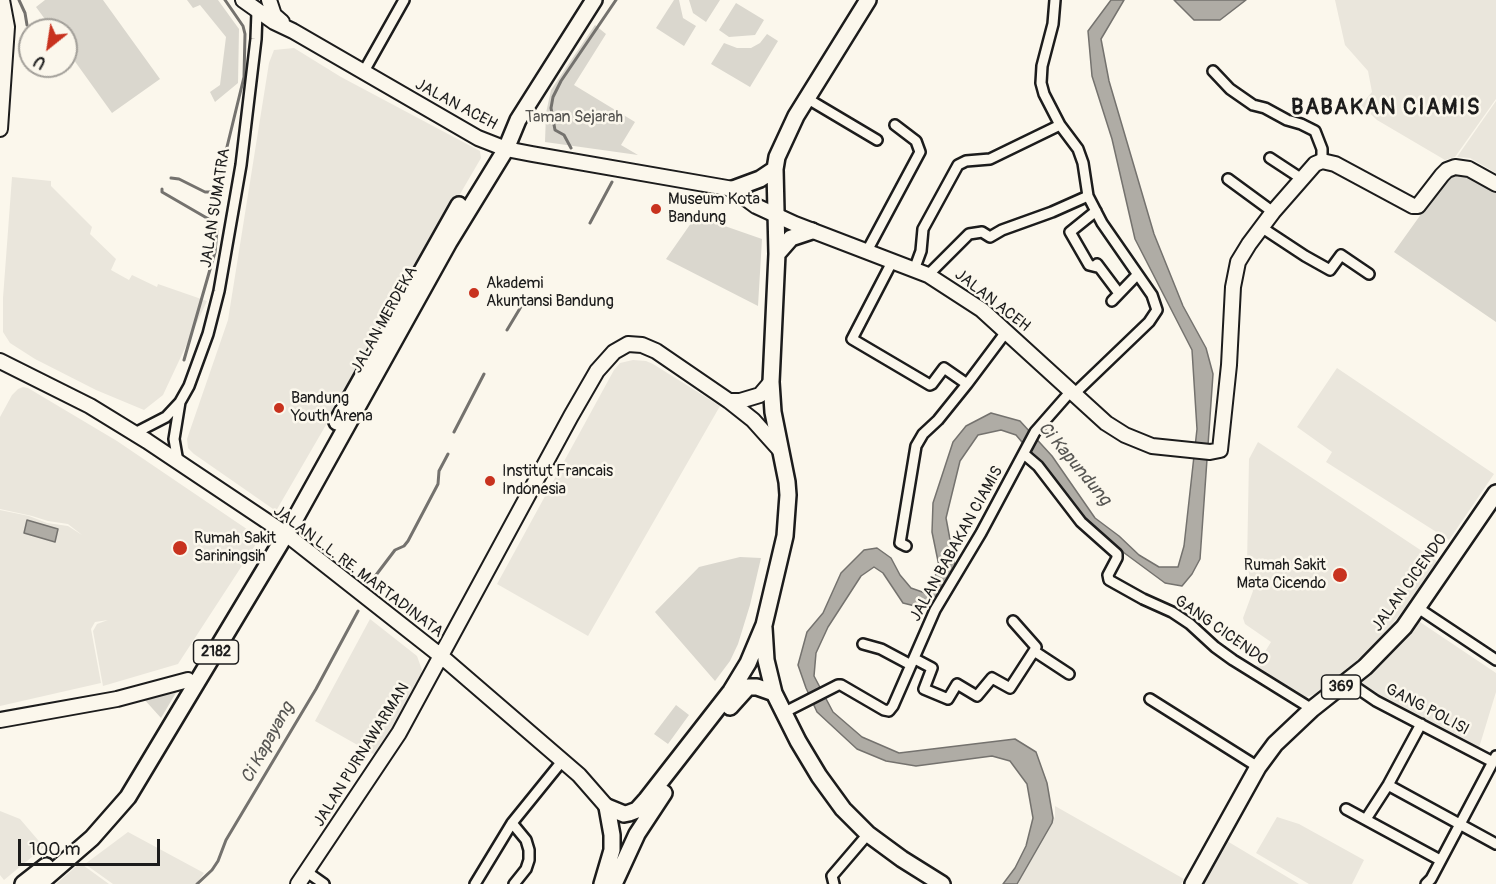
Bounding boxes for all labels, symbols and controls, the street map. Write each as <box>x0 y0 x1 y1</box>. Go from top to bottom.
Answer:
north arrow <box>18 18 78 78</box>
text: U <box>30 51 50 73</box>
street label: JALAN ACEH <box>412 75 500 135</box>
district label: BABAKAN CIAMIS <box>1291 95 1481 121</box>
park label: Taman Sejarah <box>525 108 623 128</box>
street label: JALAN SUMATRA <box>197 147 235 269</box>
place label: Museum Kota Bandung <box>668 190 760 228</box>
marker: Museum Kota Bandung <box>649 202 663 216</box>
street label: JALAN MERDEKA <box>348 263 422 377</box>
street label: JALAN ACEH <box>950 266 1034 336</box>
place label: Akademi Akuntansi Bandung <box>486 274 614 312</box>
marker: Akademi Akuntansi Bandung <box>467 286 481 300</box>
place label: Bandung Youth Arena <box>291 389 373 427</box>
marker: Bandung Youth Arena <box>272 401 286 415</box>
water label: Ci Kapundung <box>1033 418 1115 510</box>
place label: Institut Francais Indonesia <box>502 462 613 500</box>
street label: JALAN BABAKAN CIAMIS <box>906 463 1008 625</box>
marker: Institut Francais Indonesia <box>483 474 497 488</box>
street label: JALAN L.L. RE. MARTADINATA <box>269 502 447 642</box>
place label: Rumah Sakit Sariningsih <box>194 529 276 567</box>
street label: JALAN CICENDO <box>1368 531 1452 635</box>
marker: Rumah Sakit Sariningsih <box>171 539 189 557</box>
place label: Rumah Sakit Mata Cicendo <box>1237 556 1326 594</box>
marker: Rumah Sakit Mata Cicendo <box>1331 566 1349 584</box>
street label: GANG CICENDO <box>1171 592 1271 670</box>
road number: 2182 <box>194 640 238 664</box>
road number: 369 <box>1322 675 1360 699</box>
street label: JALAN PURNAWARMAN <box>310 680 414 830</box>
street label: GANG POLISI <box>1382 680 1472 740</box>
water label: Ci Kapayang <box>237 699 299 787</box>
scale bar <box>21 827 164 865</box>
text: 100 m <box>29 838 81 861</box>

